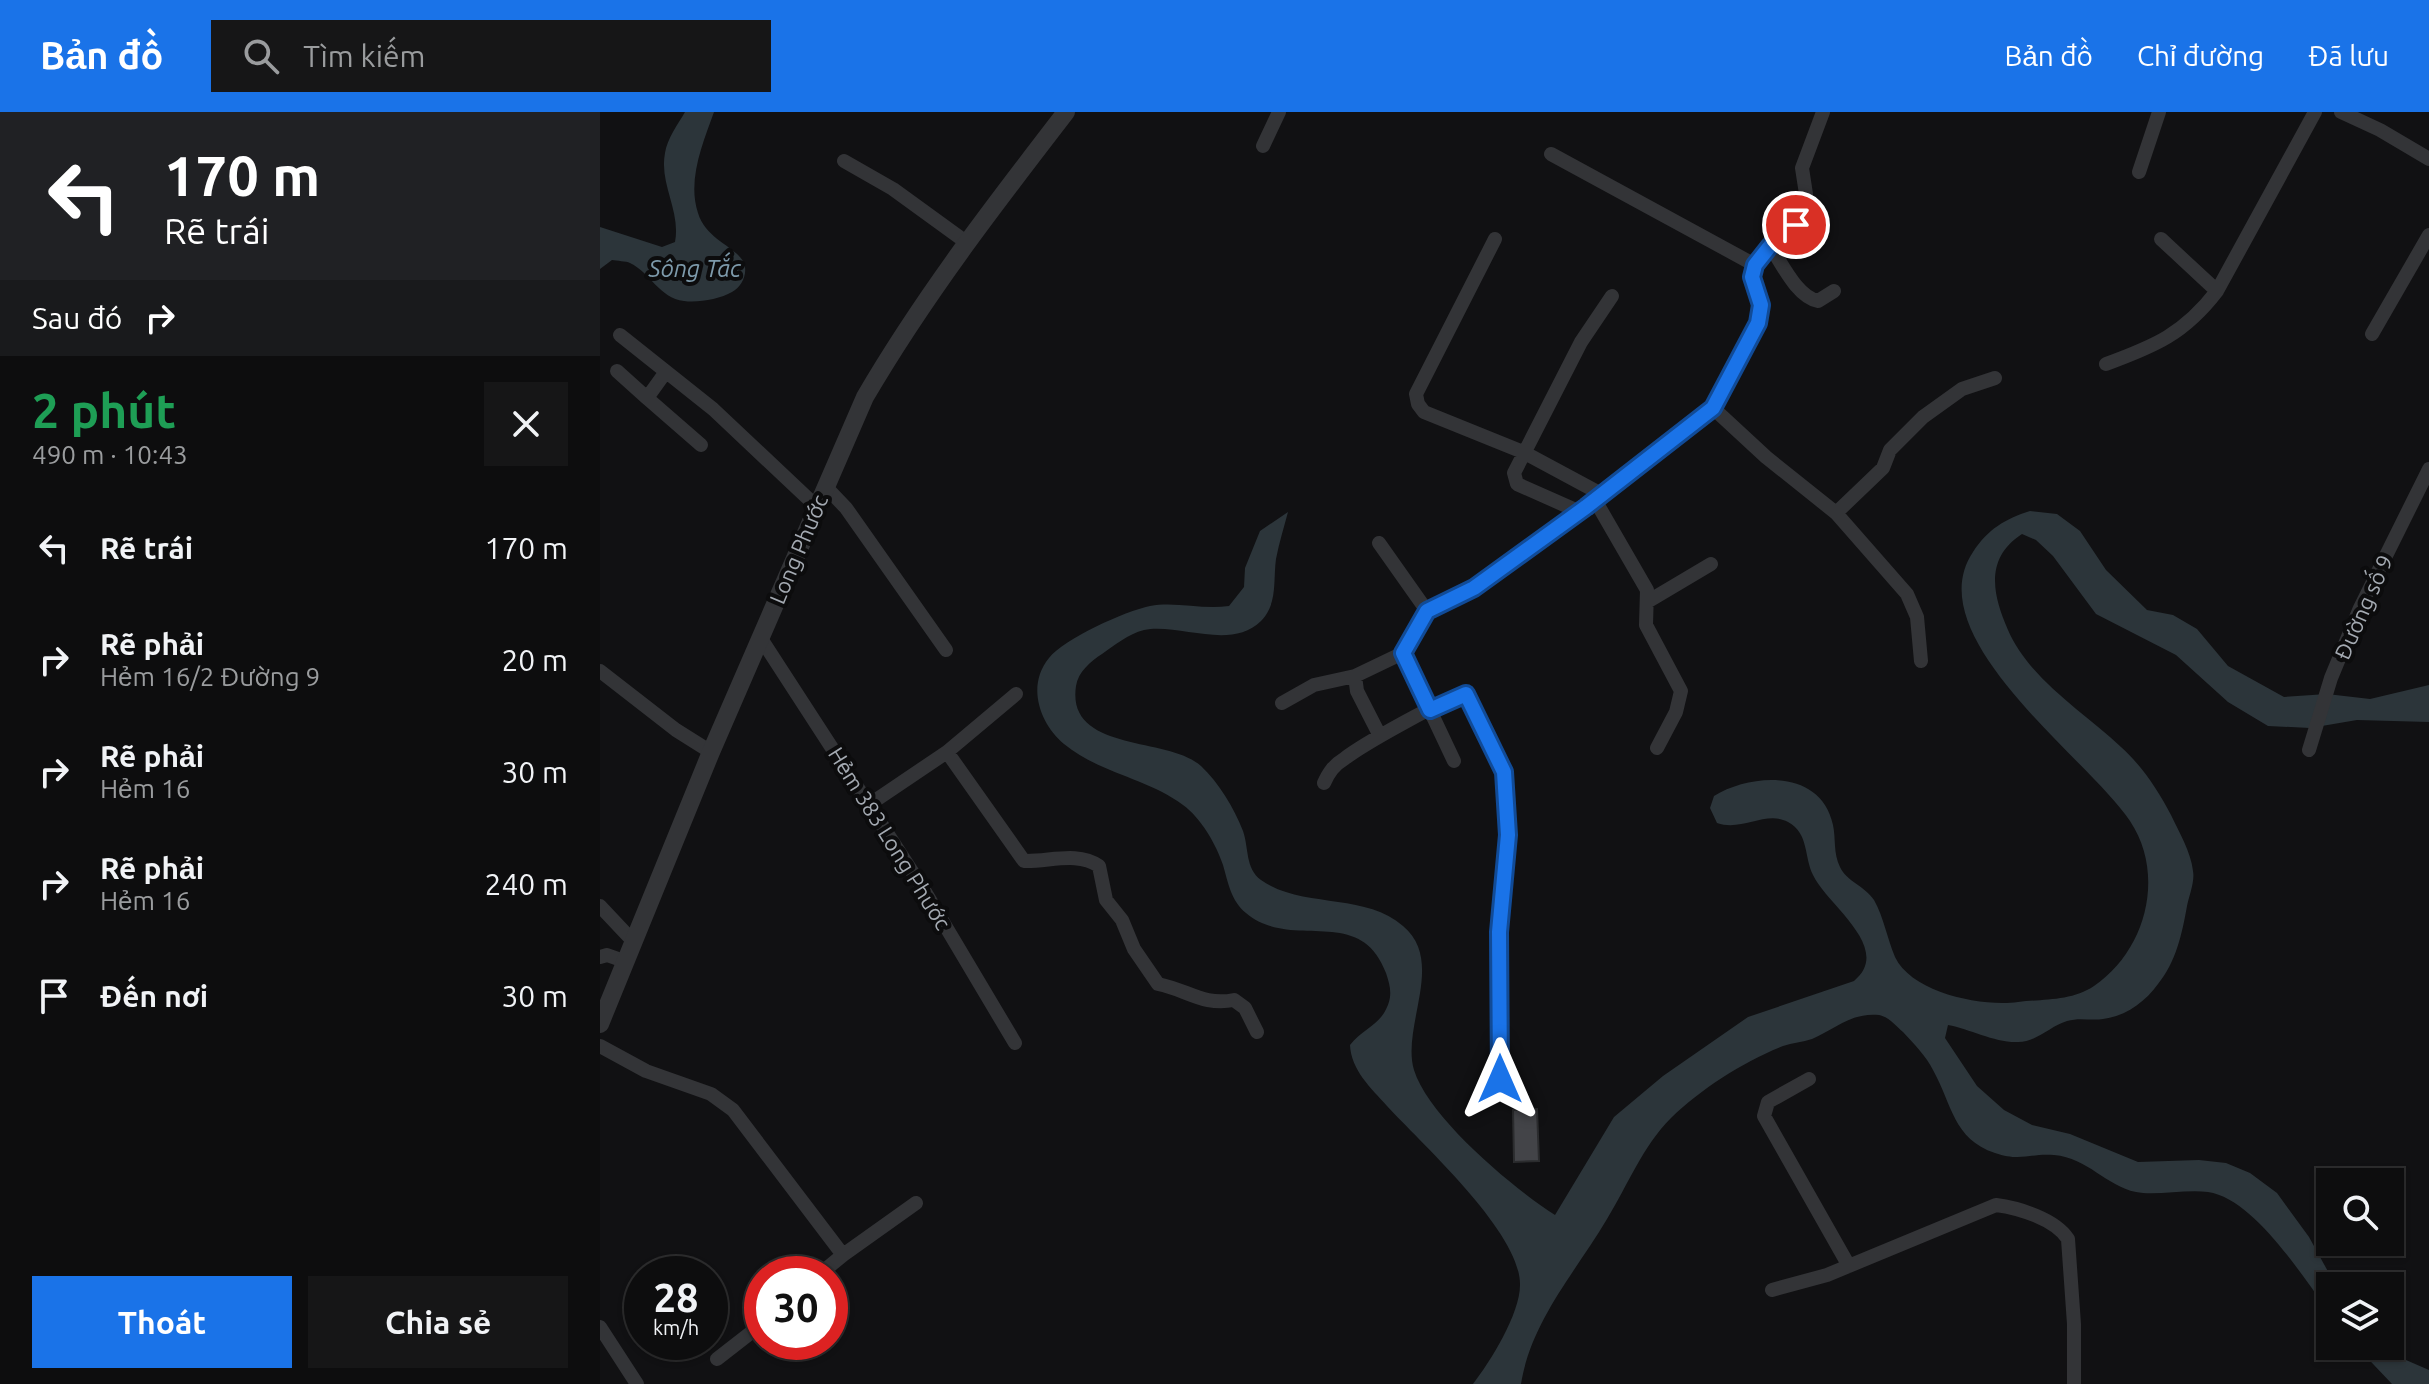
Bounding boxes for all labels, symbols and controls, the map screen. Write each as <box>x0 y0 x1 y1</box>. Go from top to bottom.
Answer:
search box <box>211 20 771 92</box>
text: Bản đồ <box>40 34 163 76</box>
icon: search <box>239 34 283 78</box>
text: Tìm kiếm <box>303 39 425 73</box>
text: Bản đồ <box>2004 40 2093 71</box>
text: Chỉ đường <box>2137 40 2264 71</box>
text: Đã lưu <box>2308 40 2389 71</box>
icon: left <box>32 144 136 248</box>
text: 170 m <box>164 144 320 207</box>
pin <box>1762 191 1830 259</box>
icon: arrive <box>1774 203 1818 247</box>
text: Rẽ trái <box>164 210 269 251</box>
water label: Sông Tắc <box>648 251 742 282</box>
icon: right <box>138 296 182 340</box>
text: Sau đó <box>32 301 122 335</box>
button: close <box>484 382 568 466</box>
text: 2 phút <box>32 383 176 437</box>
text: 490 m · 10:43 <box>32 440 188 469</box>
street label: Long Phước <box>764 491 832 607</box>
icon: left <box>32 526 76 570</box>
text: Rẽ trái <box>100 531 193 565</box>
text: 170 m <box>484 531 568 565</box>
street label: Đường số 9 <box>2327 550 2397 663</box>
text: Rẽ phải <box>100 627 204 661</box>
icon: right <box>32 638 76 682</box>
text: 20 m <box>501 643 568 677</box>
text: Hẻm 16/2 Đường 9 <box>100 662 320 691</box>
text: Rẽ phải <box>100 739 204 773</box>
street label: Hẻm 383 Long Phước <box>824 742 956 934</box>
icon: right <box>32 750 76 794</box>
text: 30 m <box>501 755 568 789</box>
text: Hẻm 16 <box>100 774 190 803</box>
text: Rẽ phải <box>100 851 204 885</box>
icon: right <box>32 862 76 906</box>
text: 240 m <box>484 867 568 901</box>
text: Hẻm 16 <box>100 886 190 915</box>
icon: arrive <box>32 974 76 1018</box>
text: Đến nơi <box>100 979 208 1013</box>
text: 30 m <box>501 979 568 1013</box>
position arrow <box>1458 1037 1542 1121</box>
map controls <box>2316 1168 2404 1360</box>
button: search <box>2316 1168 2404 1256</box>
speed limit sign: 30 <box>744 1256 848 1360</box>
button: layers <box>2316 1272 2404 1360</box>
text: 28 <box>653 1275 699 1320</box>
button: Thoát <box>32 1276 292 1368</box>
button: Chia sẻ <box>308 1276 568 1368</box>
text: km/h <box>653 1316 699 1339</box>

